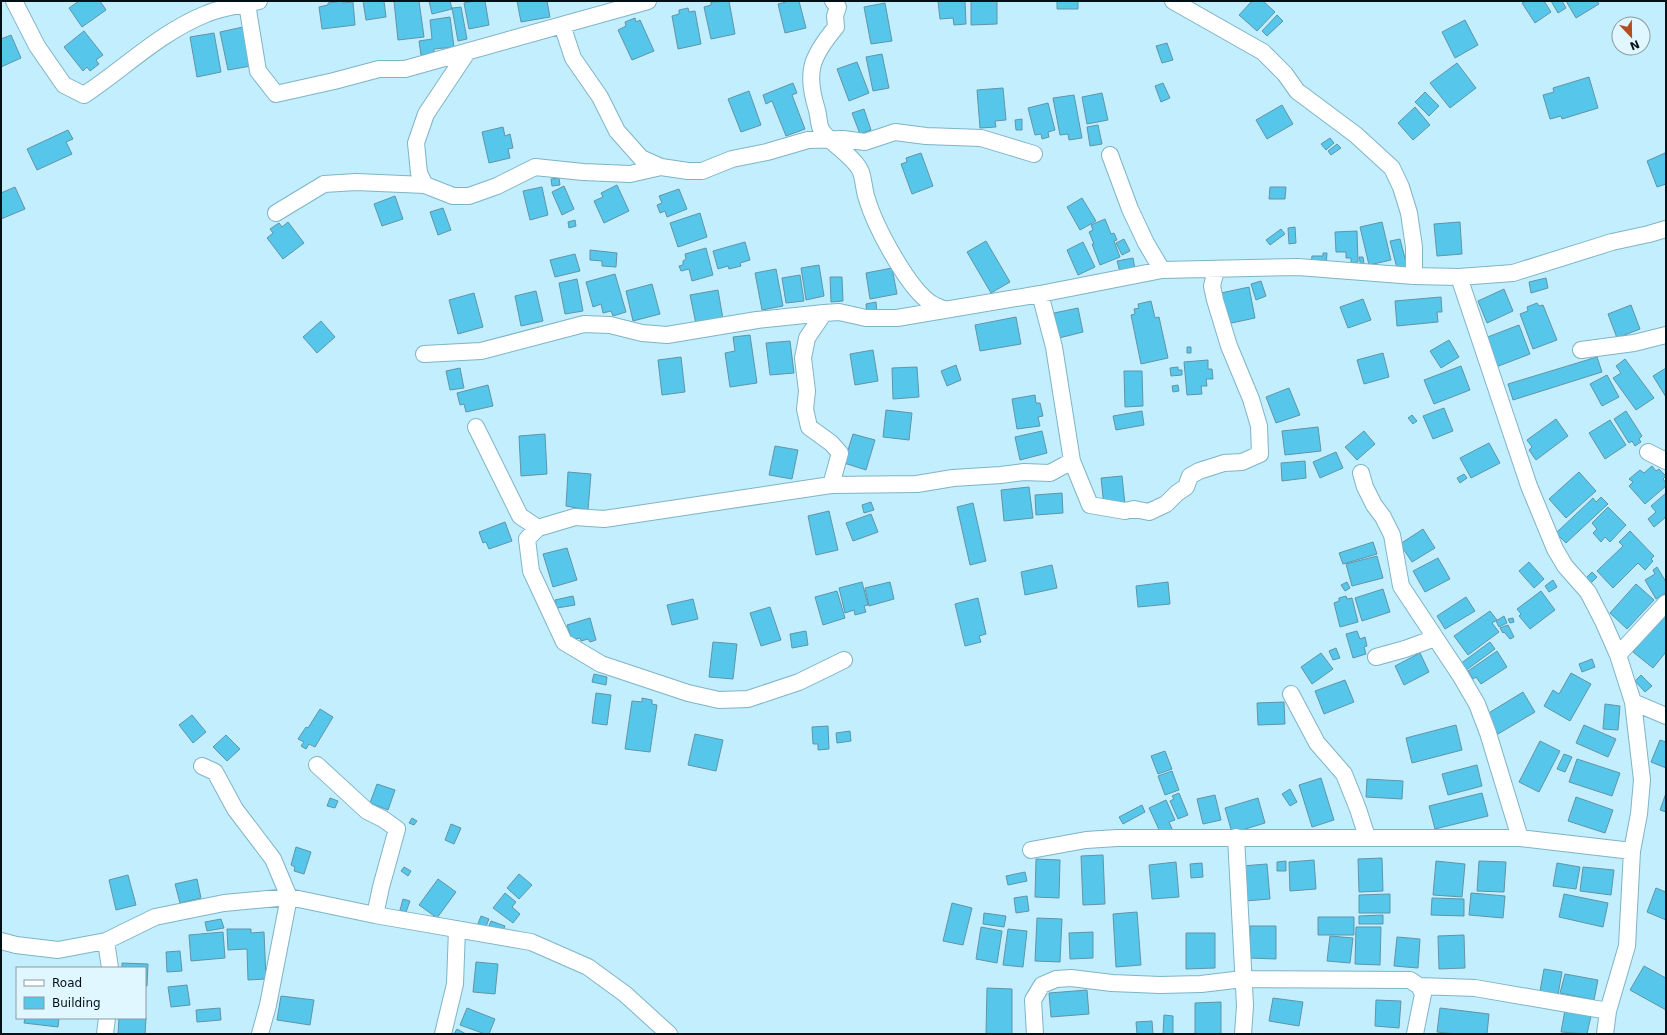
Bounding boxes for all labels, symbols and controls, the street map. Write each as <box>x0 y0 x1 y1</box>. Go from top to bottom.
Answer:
north arrow <box>1611 16 1651 56</box>
text: N <box>1628 37 1641 53</box>
legend <box>16 967 146 1019</box>
text: Road <box>52 976 82 990</box>
text: Building <box>52 996 101 1010</box>

